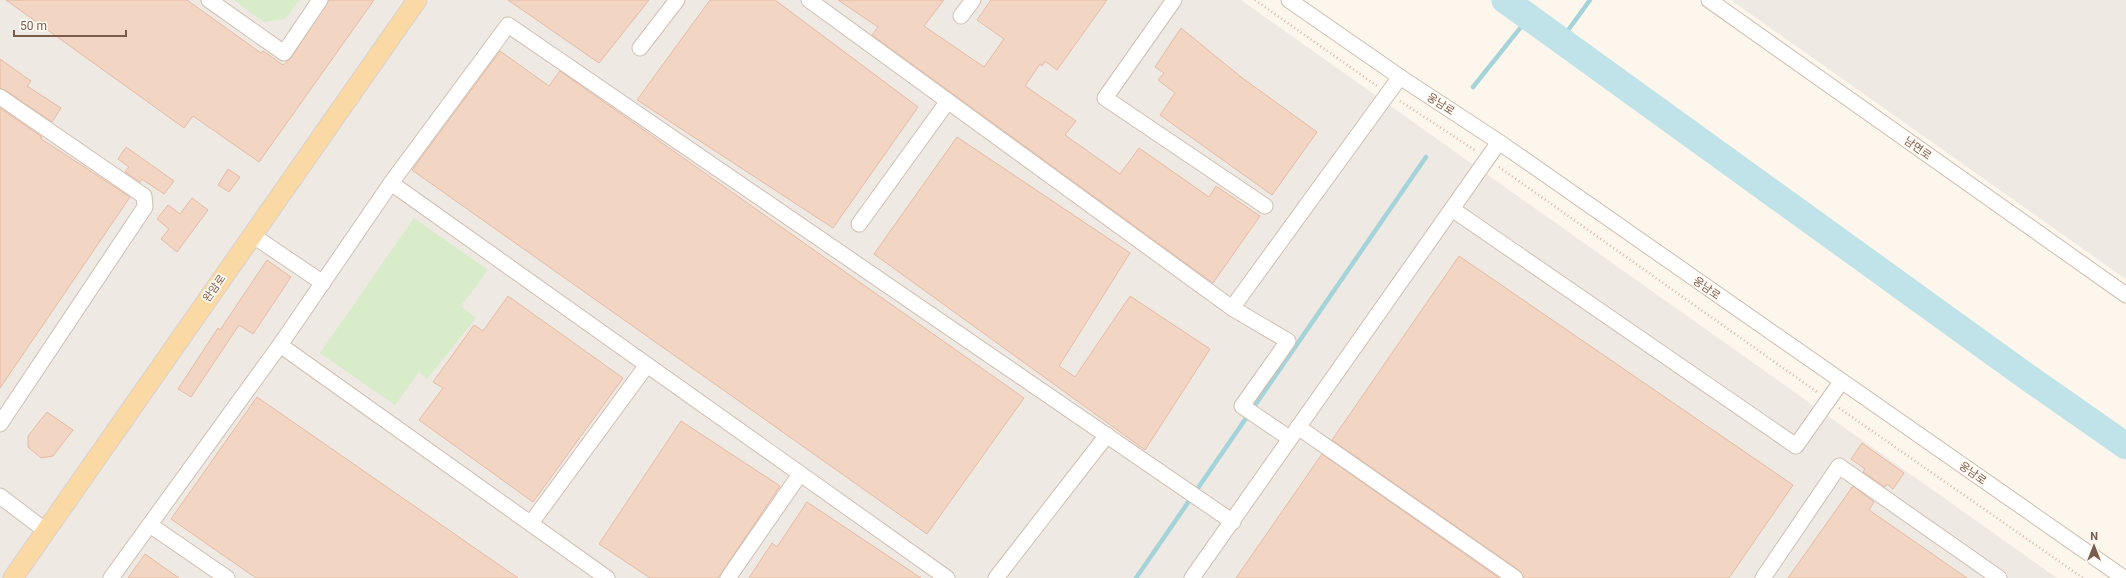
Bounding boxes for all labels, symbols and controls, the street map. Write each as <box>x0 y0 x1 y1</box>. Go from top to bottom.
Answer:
scale bar <box>14 12 126 38</box>
text: 50 m <box>20 19 47 33</box>
street label: 웅남로 <box>1424 91 1457 118</box>
street label: 남면로 <box>1902 134 1934 162</box>
street label: 완암로 <box>200 272 228 304</box>
street label: 웅남로 <box>1691 274 1723 302</box>
street label: 웅남로 <box>1957 459 1989 487</box>
north arrow <box>2074 526 2114 566</box>
text: N <box>2090 530 2098 543</box>

